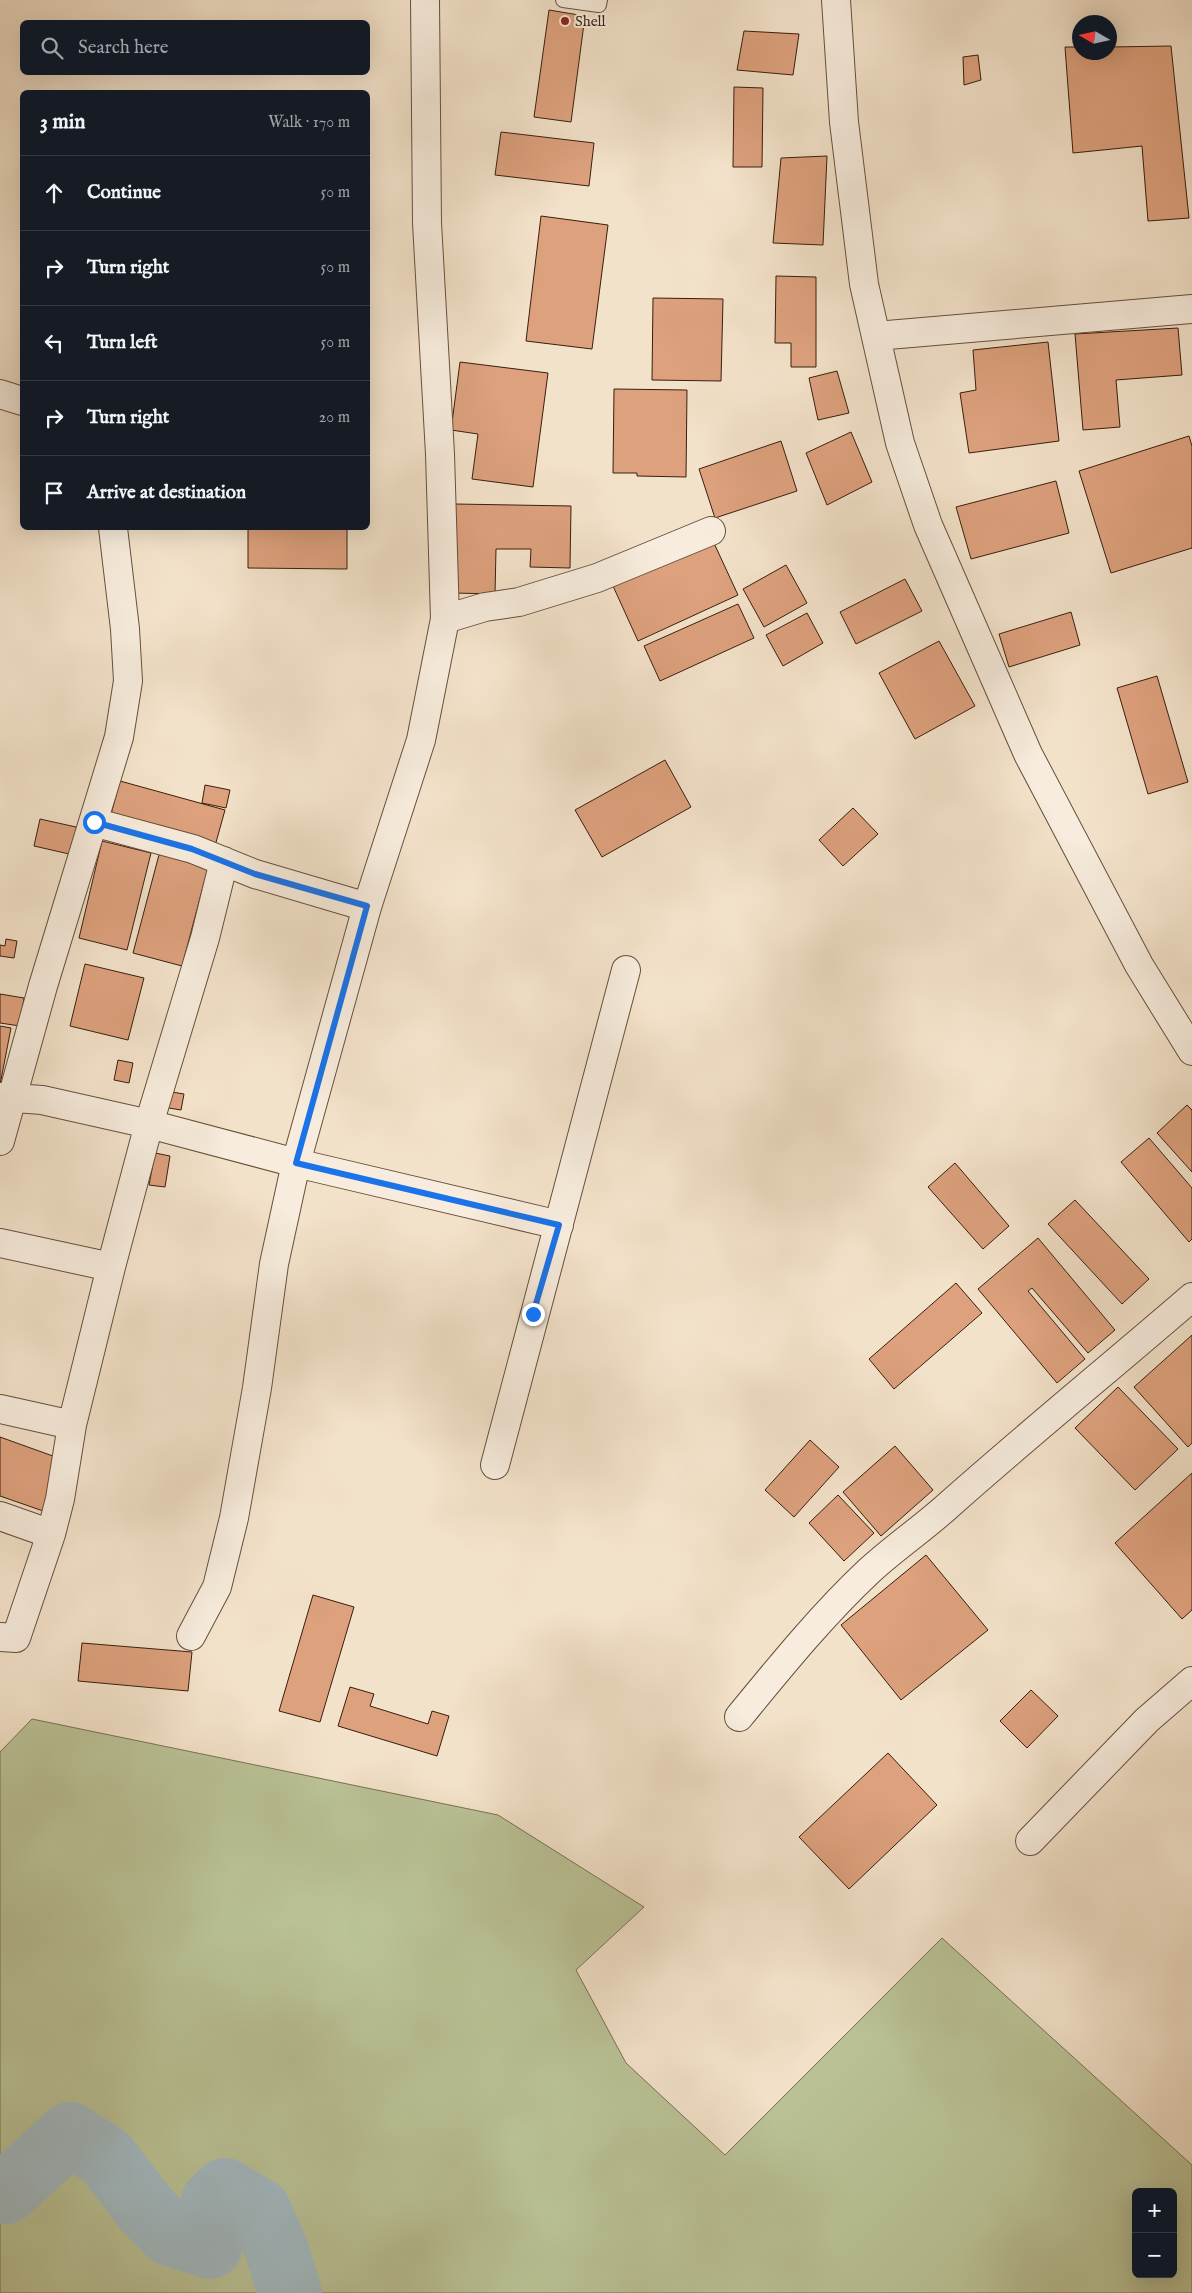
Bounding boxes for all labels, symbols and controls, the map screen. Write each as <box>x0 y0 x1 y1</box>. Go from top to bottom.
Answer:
place label: Shell <box>575 12 607 31</box>
marker: Shell <box>559 15 571 27</box>
north arrow <box>1072 15 1117 60</box>
search box <box>20 20 370 75</box>
icon: search <box>38 34 66 62</box>
text: Search here <box>78 36 169 60</box>
text: 3 min <box>40 109 85 136</box>
text: Walk · 170 m <box>268 113 350 133</box>
icon: ahead <box>40 179 68 207</box>
text: Continue <box>87 181 161 205</box>
text: 50 m <box>321 183 350 203</box>
icon: right <box>40 254 68 282</box>
text: Turn right <box>87 256 169 280</box>
text: 50 m <box>321 258 350 278</box>
icon: left <box>40 329 68 357</box>
text: Turn left <box>87 331 158 355</box>
text: 50 m <box>321 333 350 353</box>
icon: right <box>40 404 68 432</box>
text: Turn right <box>87 406 169 430</box>
text: 20 m <box>319 408 350 428</box>
icon: arrive <box>40 479 68 507</box>
text: Arrive at destination <box>87 481 246 505</box>
route start <box>83 811 106 834</box>
route end <box>522 1303 545 1326</box>
map controls <box>1132 2188 1177 2278</box>
button: + <box>1132 2188 1177 2233</box>
button: − <box>1132 2233 1177 2278</box>

